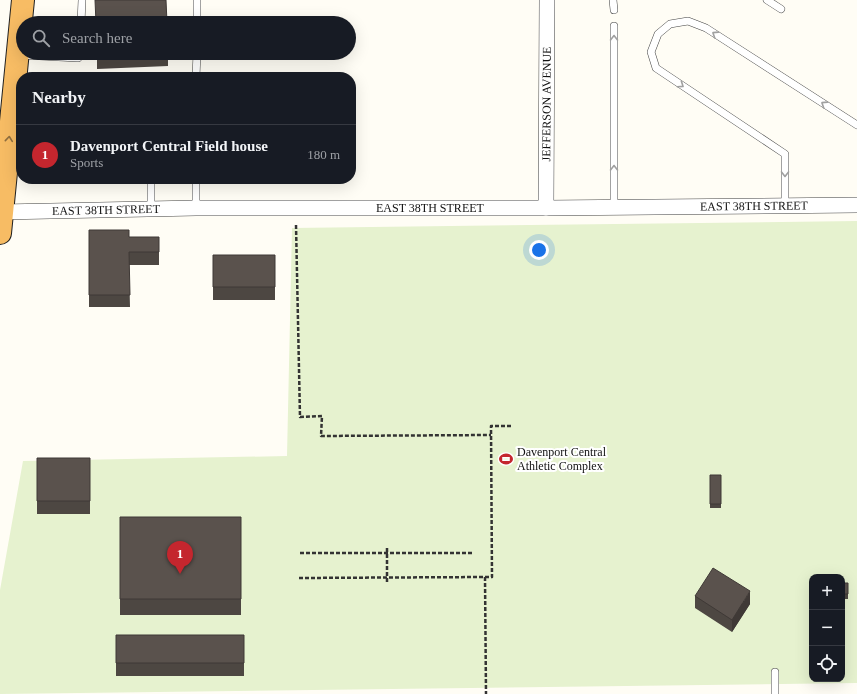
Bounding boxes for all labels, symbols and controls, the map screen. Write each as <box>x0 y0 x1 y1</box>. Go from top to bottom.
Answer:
search box <box>16 16 356 60</box>
icon: search <box>30 27 52 49</box>
text: Search here <box>62 30 132 46</box>
one-way arrow <box>712 31 719 39</box>
one-way arrow <box>610 35 618 41</box>
street label: JEFFERSON AVENUE <box>539 46 554 162</box>
one-way arrow <box>677 80 684 88</box>
text: Nearby <box>32 88 86 107</box>
one-way arrow <box>821 101 828 109</box>
one-way arrow <box>5 136 14 142</box>
text: Davenport Central Field house <box>70 138 268 154</box>
text: 1 <box>42 147 48 162</box>
text: 180 m <box>307 147 340 162</box>
text: Sports <box>70 155 103 170</box>
one-way arrow <box>610 165 618 171</box>
one-way arrow <box>781 171 789 177</box>
street label: EAST 38TH STREET <box>700 198 809 214</box>
street label: EAST 38TH STREET <box>376 201 485 215</box>
street label: EAST 38TH STREET <box>52 202 161 218</box>
your location <box>529 240 549 260</box>
place label: Davenport Central Athletic Complex <box>517 445 607 473</box>
sports icon: Davenport Central Athletic Complex <box>498 451 514 467</box>
pin: 1 <box>167 541 193 574</box>
map controls <box>809 574 845 682</box>
button: + <box>809 574 845 610</box>
button: − <box>809 610 845 646</box>
button: locate <box>809 646 845 682</box>

